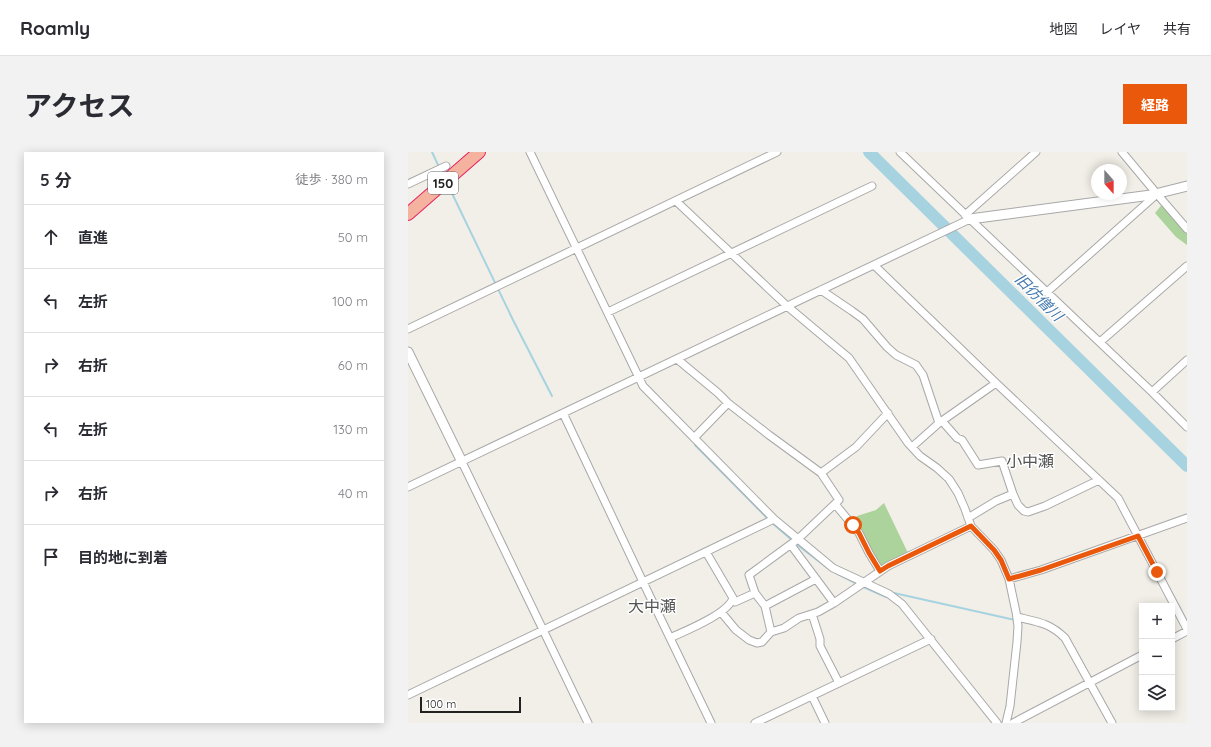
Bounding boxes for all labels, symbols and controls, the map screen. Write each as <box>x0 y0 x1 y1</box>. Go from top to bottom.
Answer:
text: Roamly <box>20 16 90 40</box>
text: 地図 <box>1049 20 1077 38</box>
text: レイヤ <box>1099 20 1141 38</box>
text: 共有 <box>1163 20 1191 38</box>
button: 経路 <box>1123 84 1187 124</box>
text: アクセス <box>24 88 135 123</box>
north arrow <box>1091 164 1127 200</box>
text: 5 分 <box>40 169 72 190</box>
text: 徒歩 · 380 m <box>295 171 368 187</box>
road number: 150 <box>428 172 458 194</box>
icon: ahead <box>40 226 62 248</box>
text: 直進 <box>78 228 108 247</box>
text: 50 m <box>338 229 368 245</box>
water label: 旧彷僧川 <box>1011 269 1068 326</box>
icon: left <box>40 290 62 312</box>
text: 左折 <box>78 292 108 311</box>
text: 100 m <box>332 293 368 309</box>
icon: right <box>40 354 62 376</box>
text: 右折 <box>78 356 108 375</box>
text: 60 m <box>338 357 368 373</box>
icon: left <box>40 418 62 440</box>
text: 左折 <box>78 420 108 439</box>
text: 130 m <box>333 421 368 437</box>
district label: 小中瀬 <box>1006 451 1054 471</box>
icon: right <box>40 482 62 504</box>
text: 右折 <box>78 484 108 503</box>
text: 40 m <box>338 485 368 501</box>
route start <box>844 516 862 534</box>
icon: arrive <box>40 546 62 568</box>
text: 目的地に到着 <box>78 548 168 567</box>
route end <box>1148 563 1166 581</box>
district label: 大中瀬 <box>628 596 676 616</box>
map controls <box>1139 603 1175 711</box>
button: + <box>1139 603 1175 639</box>
button: − <box>1139 639 1175 675</box>
button: layers <box>1139 675 1175 711</box>
scale bar <box>420 695 521 714</box>
text: 100 m <box>426 697 456 711</box>

